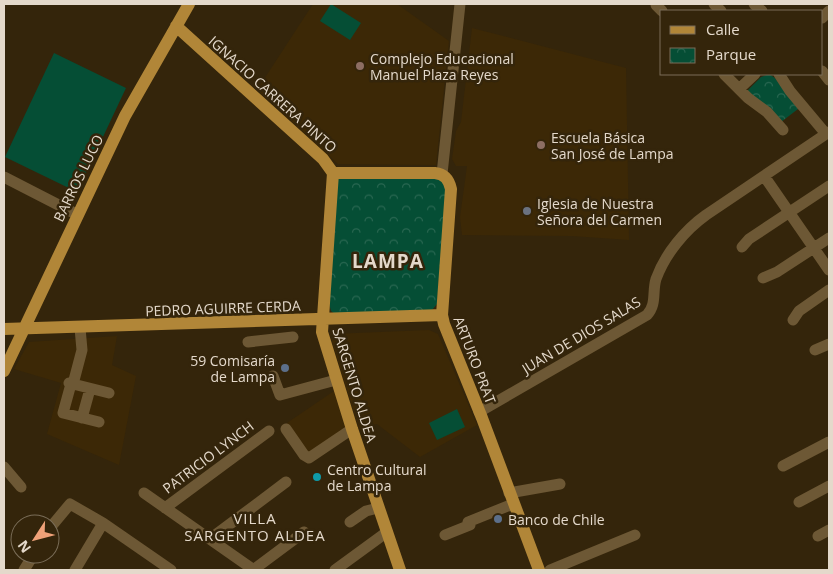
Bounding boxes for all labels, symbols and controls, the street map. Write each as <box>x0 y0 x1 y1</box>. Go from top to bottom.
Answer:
legend <box>660 10 823 75</box>
text: Calle <box>706 19 740 39</box>
street label: IGNACIO CARRERA PINTO <box>205 31 341 157</box>
text: Parque <box>706 44 756 64</box>
place label: Complejo Educacional Manuel Plaza Reyes <box>370 49 514 84</box>
marker: Complejo Educacional Manuel Plaza Reyes <box>354 60 366 72</box>
place label: Escuela Básica San José de Lampa <box>551 128 674 163</box>
street label: BARROS LUCO <box>49 131 107 225</box>
marker: Escuela Básica San José de Lampa <box>535 139 547 151</box>
place label: Iglesia de Nuestra Señora del Carmen <box>537 194 662 229</box>
marker: Iglesia de Nuestra Señora del Carmen <box>521 205 533 217</box>
district label: LAMPA <box>352 248 424 274</box>
street label: JUAN DE DIOS SALAS <box>516 292 644 379</box>
street label: PEDRO AGUIRRE CERDA <box>145 296 301 320</box>
street label: ARTURO PRAT <box>450 314 500 407</box>
street label: SARGENTO ALDEA <box>329 325 382 445</box>
place label: 59 Comisaría de Lampa <box>190 351 275 386</box>
marker: 59 Comisaría de Lampa <box>279 362 291 374</box>
street label: PATRICIO LYNCH <box>159 416 257 498</box>
place label: Centro Cultural de Lampa <box>327 460 427 495</box>
marker: Centro Cultural de Lampa <box>311 471 323 483</box>
district label: VILLA SARGENTO ALDEA <box>184 508 326 545</box>
place label: Banco de Chile <box>508 510 605 529</box>
marker: Banco de Chile <box>492 513 504 525</box>
north arrow <box>10 514 60 564</box>
text: N <box>13 537 35 557</box>

